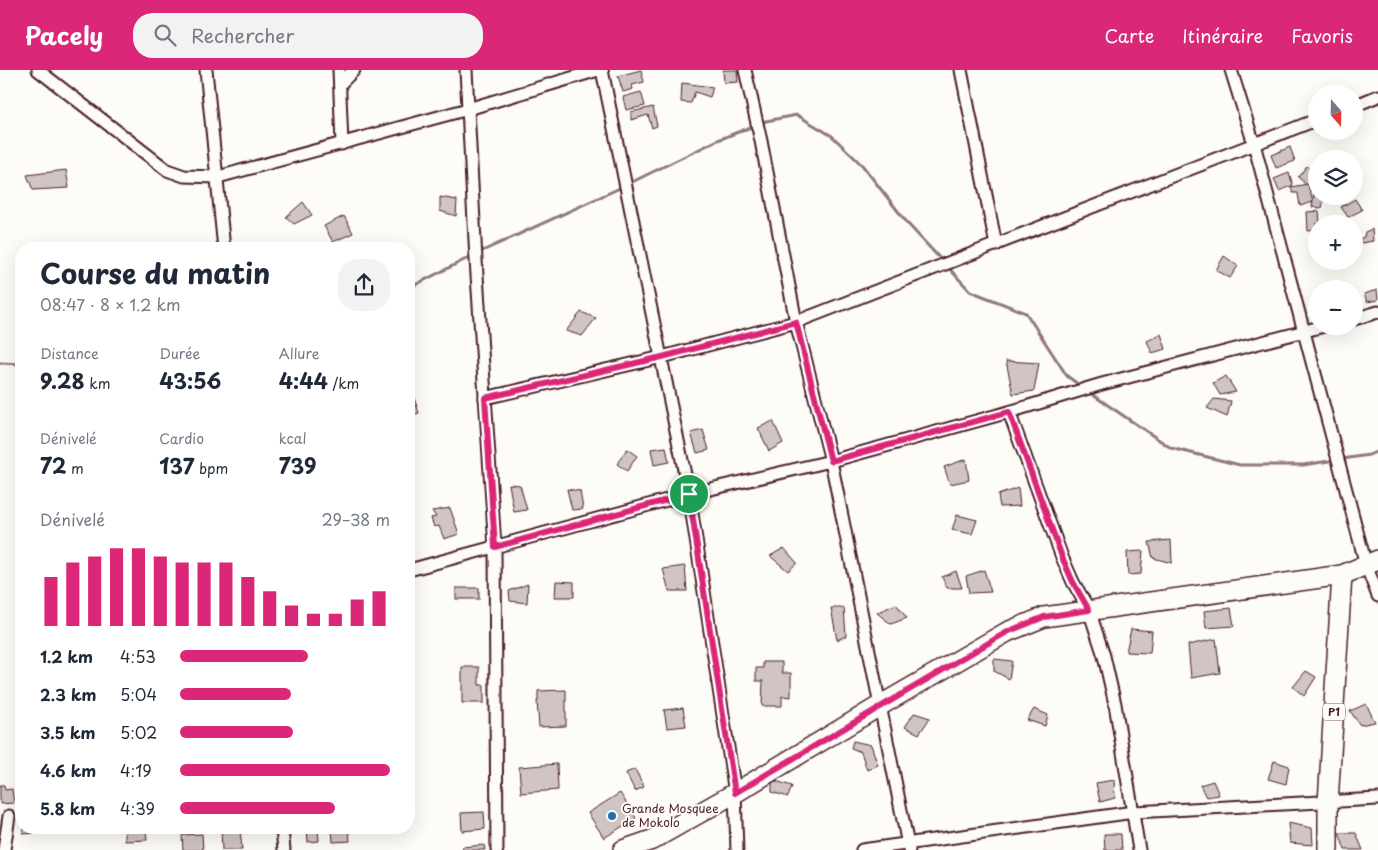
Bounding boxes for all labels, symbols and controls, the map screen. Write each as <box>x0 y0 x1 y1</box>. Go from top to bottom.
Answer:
search box <box>133 13 483 58</box>
text: Pacely <box>25 17 103 53</box>
icon: search <box>151 21 179 49</box>
text: Rechercher <box>191 21 294 49</box>
text: Carte <box>1104 22 1154 49</box>
text: Itinéraire <box>1182 22 1263 49</box>
text: Favoris <box>1291 22 1353 49</box>
north arrow <box>1308 85 1362 140</box>
map controls <box>1308 85 1363 335</box>
button: layers <box>1308 150 1363 205</box>
button: + <box>1308 215 1363 270</box>
text: Course du matin <box>40 251 270 294</box>
button: share <box>338 259 390 311</box>
button: − <box>1308 280 1363 335</box>
text: 08:47 · 8 × 1.2 km <box>40 292 181 316</box>
text: Distance <box>40 343 99 364</box>
text: Durée <box>159 343 200 364</box>
text: Allure <box>279 343 319 364</box>
text: 9.28 <box>40 364 85 396</box>
text: 43:56 <box>159 364 221 396</box>
text: 4:44 <box>279 364 328 396</box>
text: km <box>85 373 110 394</box>
text: /km <box>328 373 359 394</box>
text: Dénivelé <box>40 428 97 449</box>
text: Cardio <box>159 428 204 449</box>
text: kcal <box>279 428 307 449</box>
text: 72 <box>40 449 67 481</box>
text: 137 <box>159 449 195 481</box>
text: 739 <box>279 449 317 481</box>
text: m <box>67 458 84 479</box>
text: bpm <box>195 458 228 479</box>
pin <box>668 473 710 515</box>
icon: arrive <box>675 480 703 508</box>
text: Dénivelé <box>40 507 105 531</box>
text: 29–38 m <box>322 507 390 531</box>
text: 1.2 km <box>40 644 93 668</box>
text: 4:53 <box>120 644 156 668</box>
text: 2.3 km <box>40 682 96 706</box>
text: 5:04 <box>120 682 157 706</box>
road number: P1 <box>1323 704 1345 720</box>
text: 3.5 km <box>40 720 95 744</box>
text: 5:02 <box>120 720 157 744</box>
text: 4.6 km <box>40 758 96 782</box>
text: 4:19 <box>120 758 152 782</box>
text: 5.8 km <box>40 796 95 820</box>
text: 4:39 <box>120 796 155 820</box>
place label: Grande Mosquee de Mokolo <box>622 799 719 831</box>
marker: Grande Mosquee de Mokolo <box>606 810 618 822</box>

